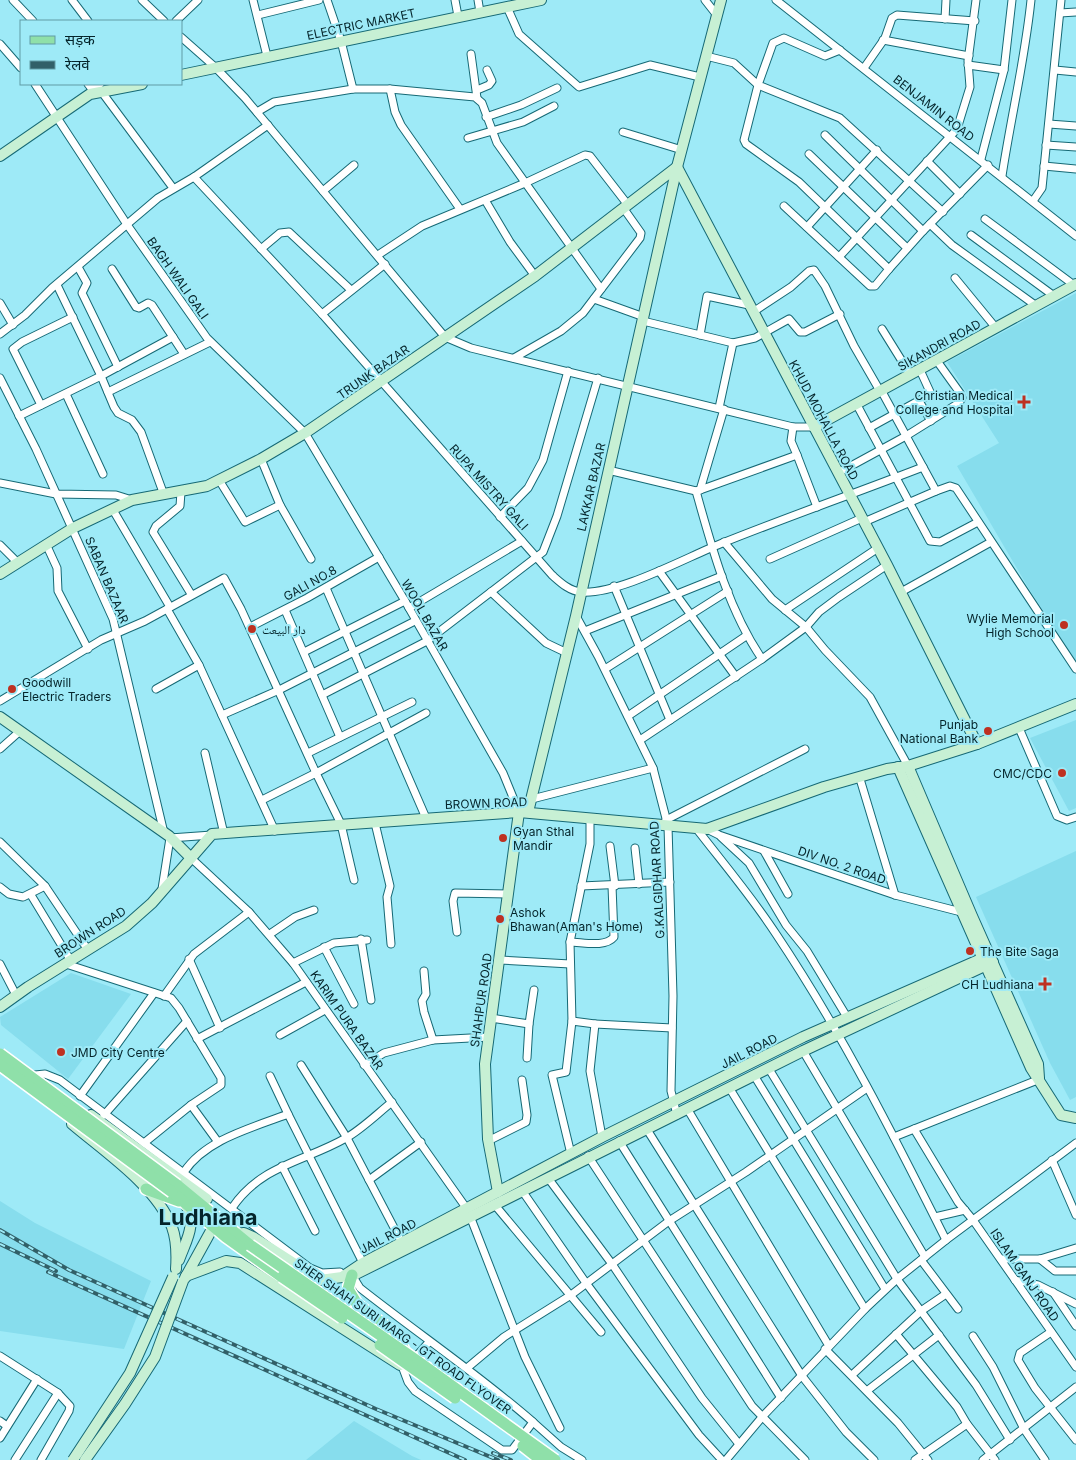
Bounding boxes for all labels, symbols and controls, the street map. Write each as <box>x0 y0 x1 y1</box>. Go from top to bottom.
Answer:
street label: ELECTRIC MARKET <box>305 5 417 43</box>
legend <box>20 20 182 85</box>
text: सड़क <box>65 30 95 49</box>
text: रेलवे <box>64 55 90 74</box>
street label: BENJAMIN ROAD <box>890 72 978 144</box>
street label: BAGH WALI GALI <box>144 234 212 322</box>
street label: SIKANDRI ROAD <box>895 316 983 374</box>
street label: TRUNK BAZAR <box>334 341 412 402</box>
street label: KHUD MOHALLA ROAD <box>786 357 862 483</box>
place label: Christian Medical College and Hospital <box>896 388 1013 417</box>
marker: Christian Medical College and Hospital <box>1017 395 1031 409</box>
street label: RUPA MISTRY GALI <box>446 441 532 533</box>
street label: LAKKAR BAZAR <box>574 441 609 533</box>
street label: SABAN BAZAAR <box>82 534 132 626</box>
street label: GALI NO.8 <box>281 562 339 604</box>
street label: WOOL BAZAR <box>399 577 452 654</box>
place label: Wylie Memorial High School <box>966 611 1054 640</box>
marker: Wylie Memorial High School <box>1058 619 1070 631</box>
place label: دار البیعت <box>262 622 306 637</box>
marker: دار البیعت <box>246 623 258 635</box>
place label: Goodwill Electric Traders <box>22 675 111 704</box>
marker: Goodwill Electric Traders <box>6 683 18 695</box>
place label: Punjab National Bank <box>900 717 978 746</box>
marker: Punjab National Bank <box>982 725 994 737</box>
place label: CMC/CDC <box>993 766 1052 781</box>
marker: CMC/CDC <box>1056 767 1068 779</box>
street label: BROWN ROAD <box>445 794 527 812</box>
street label: G.KALGIDHAR ROAD <box>646 821 668 939</box>
place label: Gyan Sthal Mandir <box>513 824 574 853</box>
marker: Gyan Sthal Mandir <box>497 832 509 844</box>
street label: DIV NO. 2 ROAD <box>796 843 888 887</box>
street label: BROWN ROAD <box>51 903 129 961</box>
place label: Ashok Bhawan(Aman's Home) <box>510 905 644 934</box>
marker: Ashok Bhawan(Aman's Home) <box>494 913 506 925</box>
place label: The Bite Saga <box>980 944 1059 959</box>
marker: The Bite Saga <box>964 945 976 957</box>
street label: SHAHPUR ROAD <box>467 952 495 1048</box>
street label: KARIM PURA BAZAR <box>307 968 387 1073</box>
place label: CH Ludhiana <box>961 977 1034 992</box>
marker: CH Ludhiana <box>1038 977 1052 991</box>
street label: JAIL ROAD <box>718 1030 780 1072</box>
place label: JMD City Centre <box>71 1045 165 1060</box>
marker: JMD City Centre <box>55 1046 67 1058</box>
district label: Ludhiana <box>159 1204 257 1230</box>
street label: JAIL ROAD <box>357 1215 419 1257</box>
street label: ISLAM GANJ ROAD <box>987 1226 1063 1324</box>
street label: SHER SHAH SURI MARG - GT ROAD FLYOVER <box>292 1255 514 1417</box>

